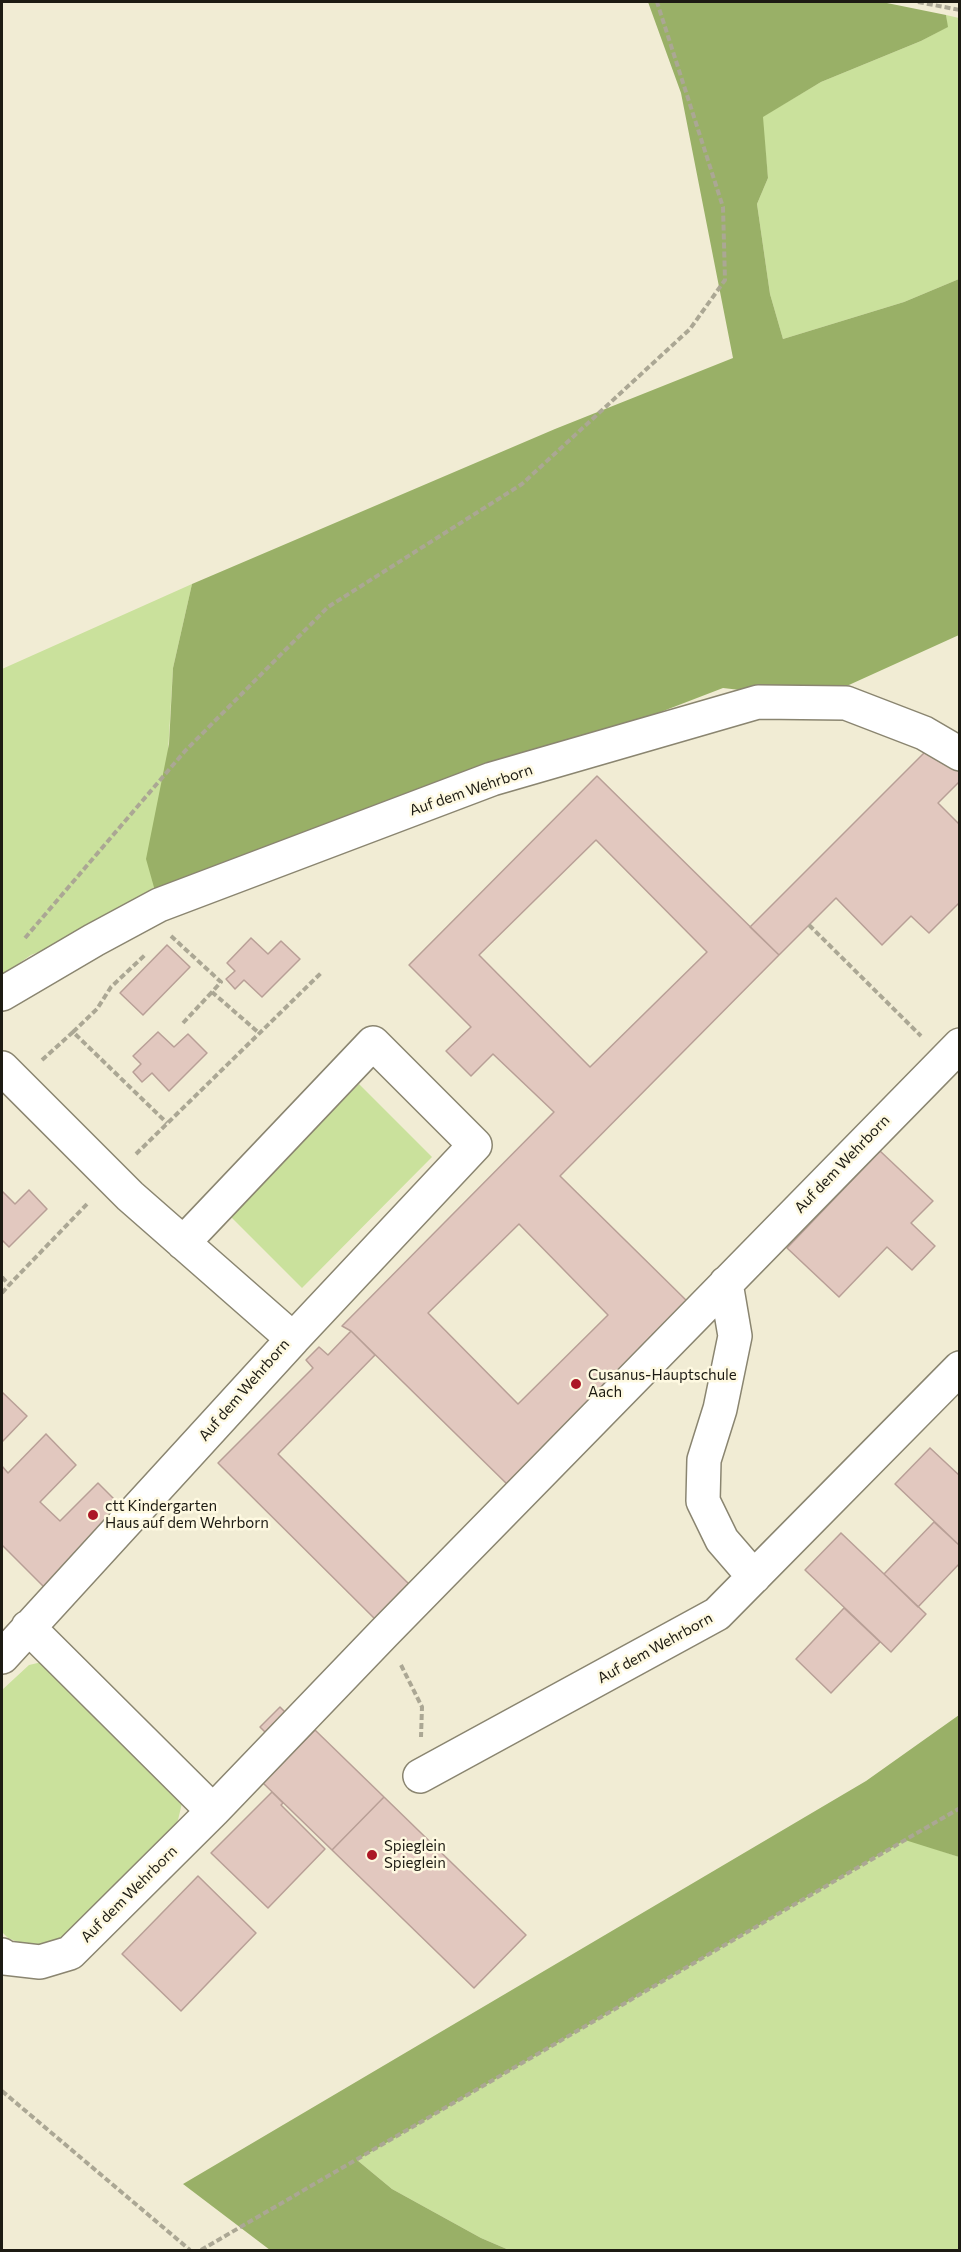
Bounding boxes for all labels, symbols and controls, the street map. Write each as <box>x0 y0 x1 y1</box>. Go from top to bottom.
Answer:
street label: Auf dem Wehrborn <box>407 760 535 820</box>
street label: Auf dem Wehrborn <box>791 1111 893 1217</box>
street label: Auf dem Wehrborn <box>195 1335 293 1445</box>
place label: Cusanus-Hauptschule Aach <box>588 1366 737 1401</box>
marker: Cusanus-Hauptschule Aach <box>569 1377 583 1391</box>
place label: ctt Kindergarten Haus auf dem Wehrborn <box>105 1497 269 1532</box>
marker: ctt Kindergarten Haus auf dem Wehrborn <box>86 1508 100 1522</box>
street label: Auf dem Wehrborn <box>594 1609 716 1687</box>
place label: Spieglein Spieglein <box>384 1837 446 1872</box>
street label: Auf dem Wehrborn <box>77 1842 181 1946</box>
marker: Spieglein Spieglein <box>365 1848 379 1862</box>

